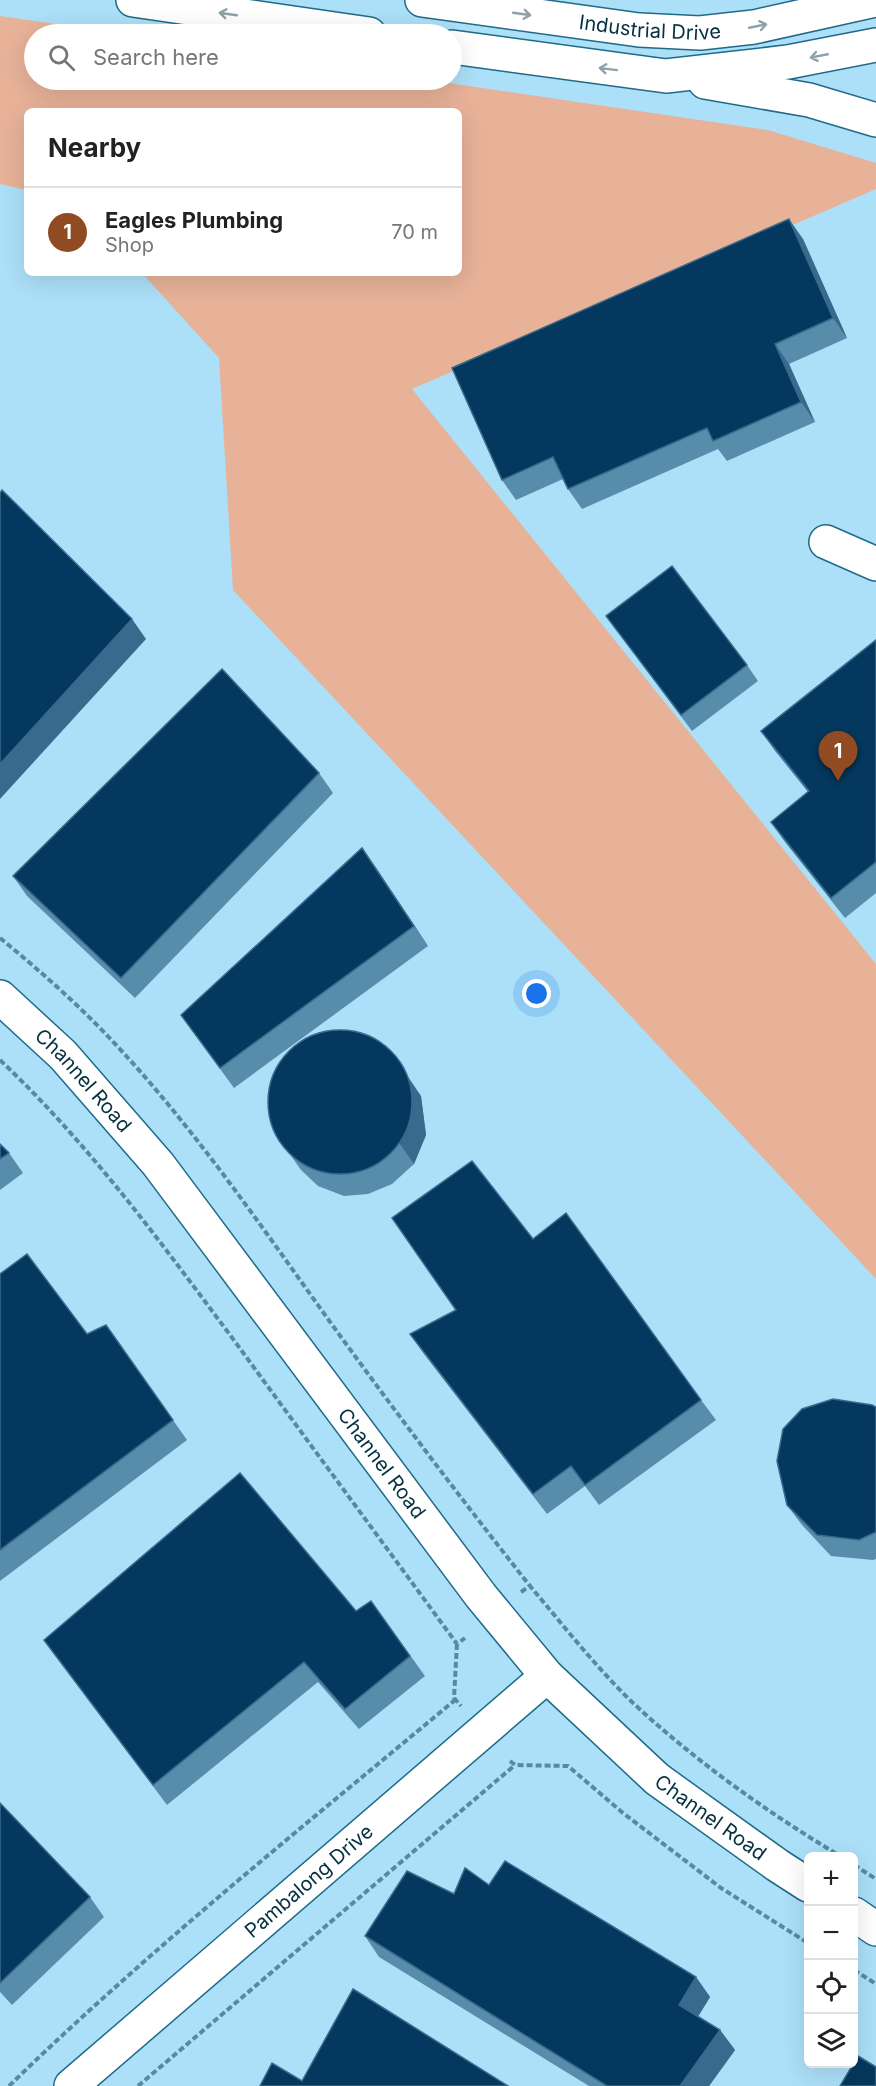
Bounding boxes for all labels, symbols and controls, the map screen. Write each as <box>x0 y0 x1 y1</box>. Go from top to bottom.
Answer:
one-way arrow <box>219 8 238 19</box>
one-way arrow <box>511 8 531 19</box>
street label: Industrial Drive <box>578 10 722 45</box>
one-way arrow <box>748 20 767 31</box>
search box <box>24 24 462 90</box>
icon: search <box>45 41 78 74</box>
text: Search here <box>93 44 219 70</box>
one-way arrow <box>809 51 829 62</box>
one-way arrow <box>599 63 619 74</box>
text: Nearby <box>48 132 141 163</box>
text: Eagles Plumbing <box>105 207 283 233</box>
text: 1 <box>63 220 72 244</box>
text: 70 m <box>391 220 438 244</box>
text: Shop <box>105 233 154 257</box>
pin: 1 <box>818 732 858 781</box>
your location <box>522 979 551 1008</box>
street label: Channel Road <box>30 1023 137 1137</box>
street label: Channel Road <box>333 1403 431 1523</box>
street label: Channel Road <box>650 1769 771 1866</box>
street label: Pambalong Drive <box>240 1819 378 1943</box>
map controls <box>804 1852 858 2068</box>
button: + <box>804 1852 858 1906</box>
button: − <box>804 1906 858 1960</box>
button: locate <box>804 1960 858 2014</box>
button: layers <box>804 2014 858 2068</box>

